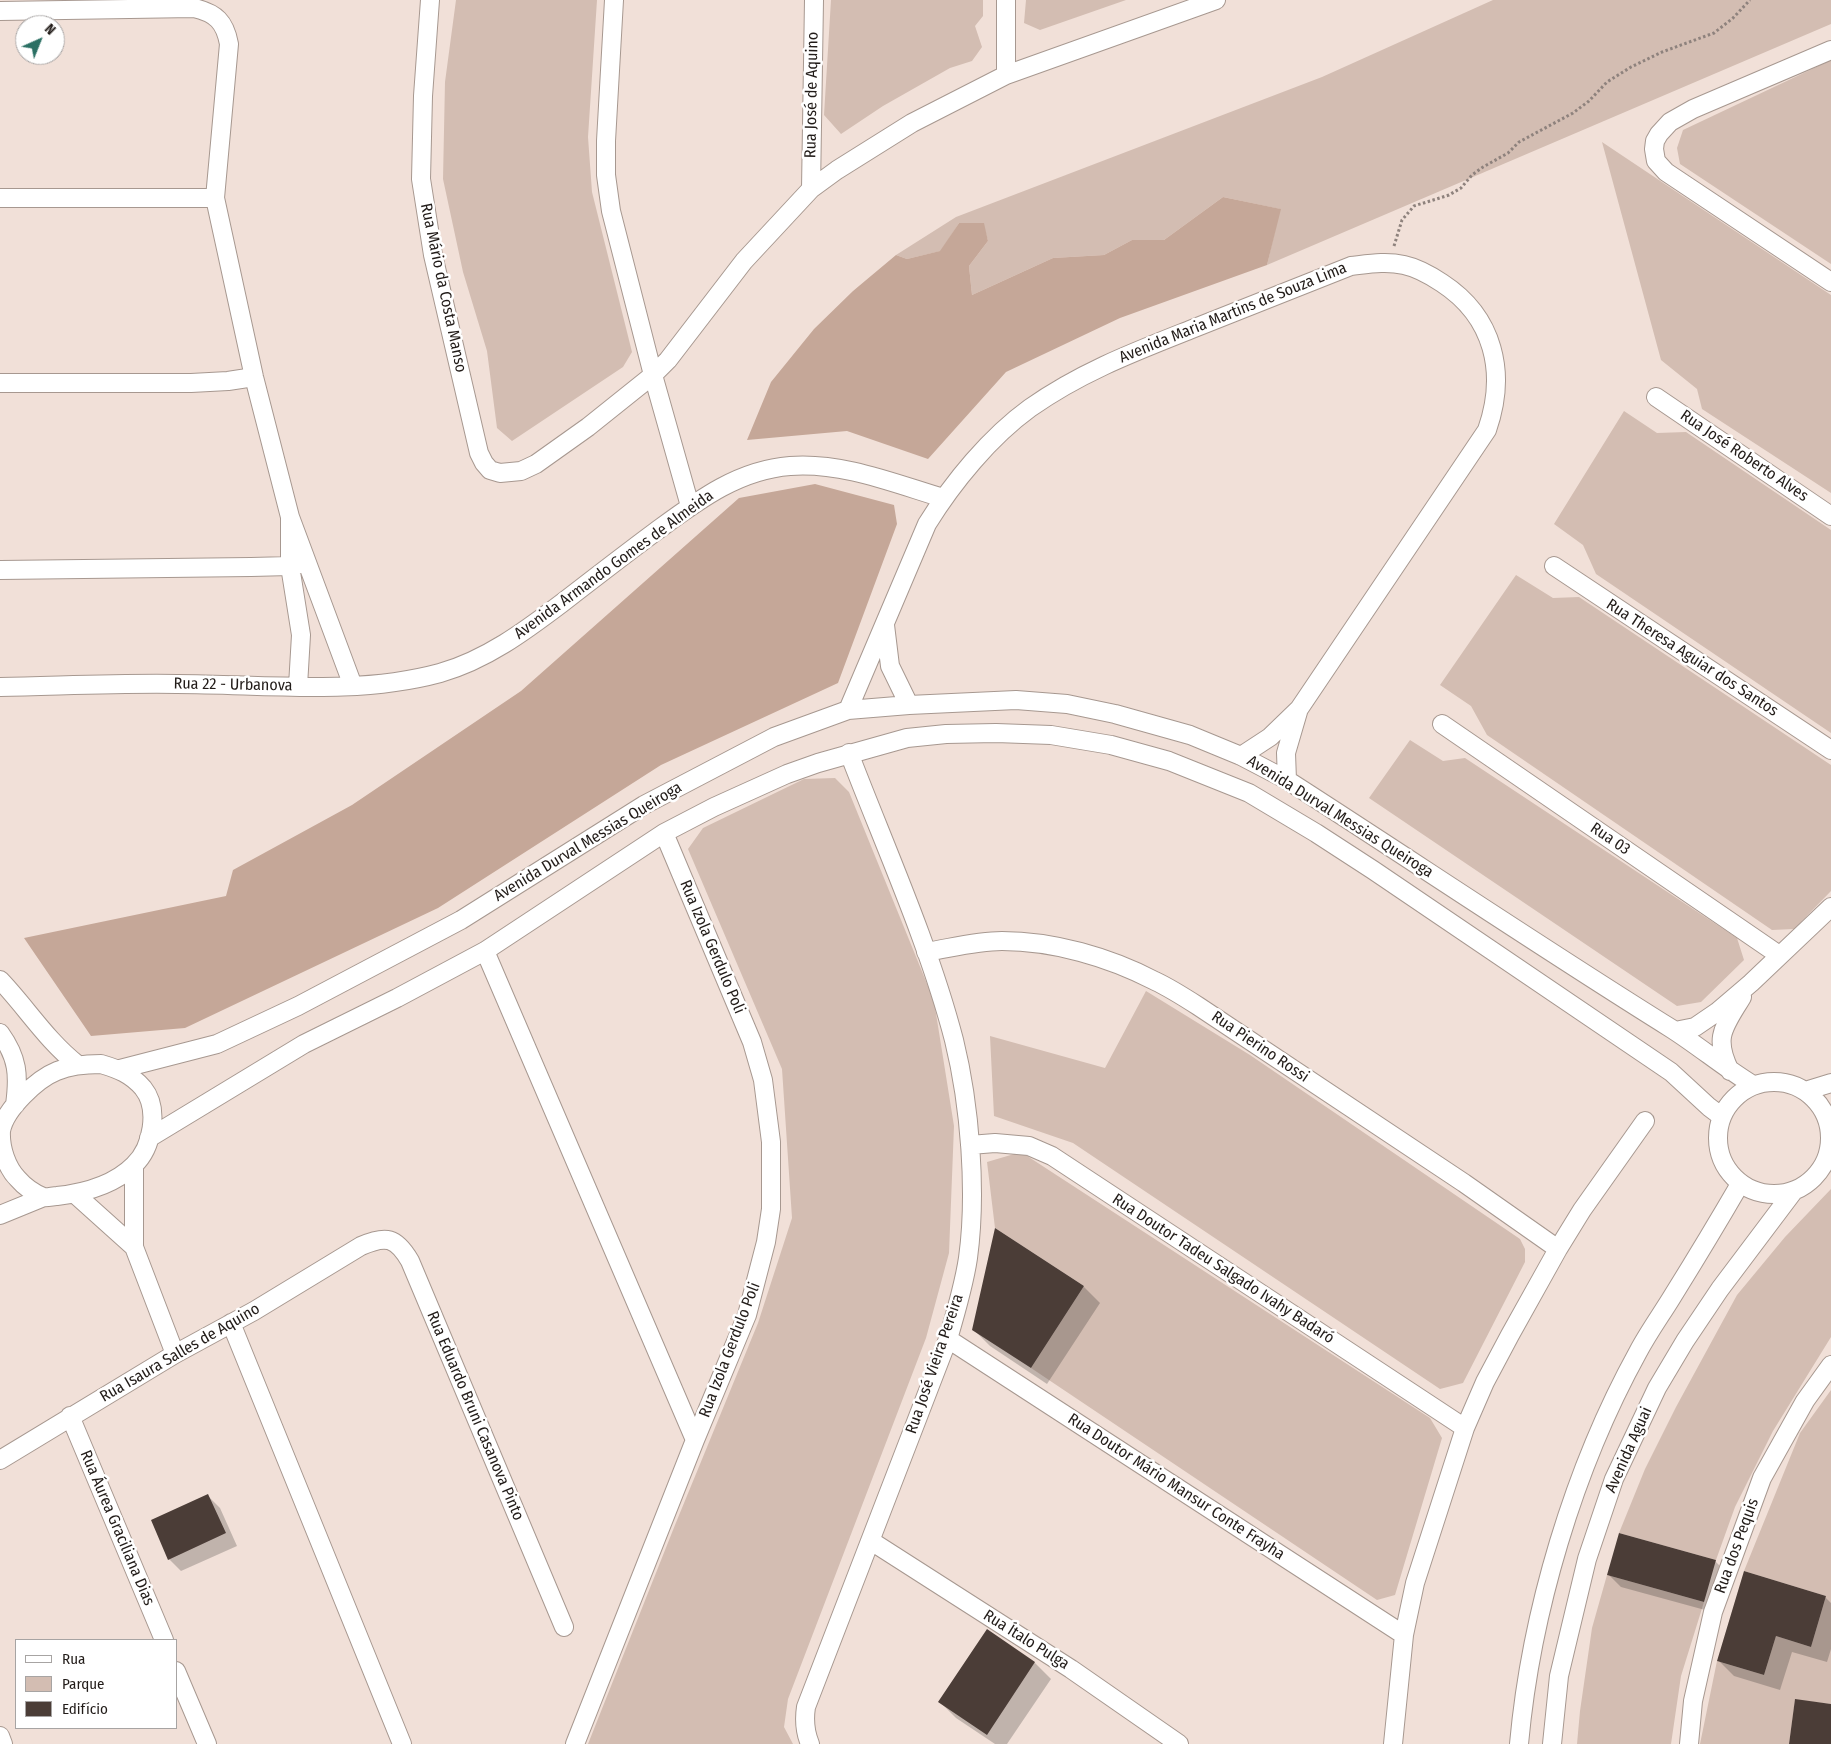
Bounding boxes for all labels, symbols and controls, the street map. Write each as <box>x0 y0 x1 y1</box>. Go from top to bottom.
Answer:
north arrow <box>15 15 65 65</box>
text: N <box>41 21 59 39</box>
street label: Rua José de Aquino <box>801 32 823 158</box>
street label: Rua Mário da Costa Manso <box>416 202 470 374</box>
street label: Avenida Maria Martins de Souza Lima <box>1117 258 1349 368</box>
street label: Rua José Roberto Alves <box>1676 406 1812 506</box>
street label: Avenida Armando Gomes de Almeida <box>511 486 717 644</box>
street label: Rua Theresa Aguiar dos Santos <box>1602 595 1782 721</box>
street label: Rua 22 - Urbanova <box>173 674 293 696</box>
street label: Avenida Durval Messias Queiroga <box>1243 752 1437 882</box>
street label: Avenida Durval Messias Queiroga <box>491 778 685 906</box>
street label: Rua 03 <box>1586 819 1634 859</box>
street label: Rua Izola Gerdulo Poli <box>675 877 749 1017</box>
street label: Rua Pierino Rossi <box>1208 1007 1312 1087</box>
street label: Rua Doutor Tadeu Salgado Ivahy Badaró <box>1108 1190 1338 1348</box>
street label: Rua Izola Gerdulo Poli <box>695 1280 765 1420</box>
street label: Rua José Vieira Pereira <box>902 1292 968 1436</box>
street label: Rua Isaura Salles de Aquino <box>97 1299 263 1407</box>
street label: Rua Eduardo Bruni Casanova Pinto <box>422 1309 528 1523</box>
street label: Avenida Aguai <box>1602 1404 1656 1496</box>
street label: Rua Doutor Mário Mansur Conte Frayha <box>1064 1410 1288 1564</box>
street label: Rua Áurea Graciliana Dias <box>76 1447 158 1609</box>
street label: Rua dos Pequis <box>1711 1496 1763 1596</box>
street label: Rua Ítalo Pulga <box>980 1606 1072 1674</box>
legend <box>15 1639 178 1729</box>
text: Rua <box>62 1650 85 1668</box>
text: Parque <box>62 1675 105 1693</box>
text: Edifício <box>62 1700 108 1718</box>

